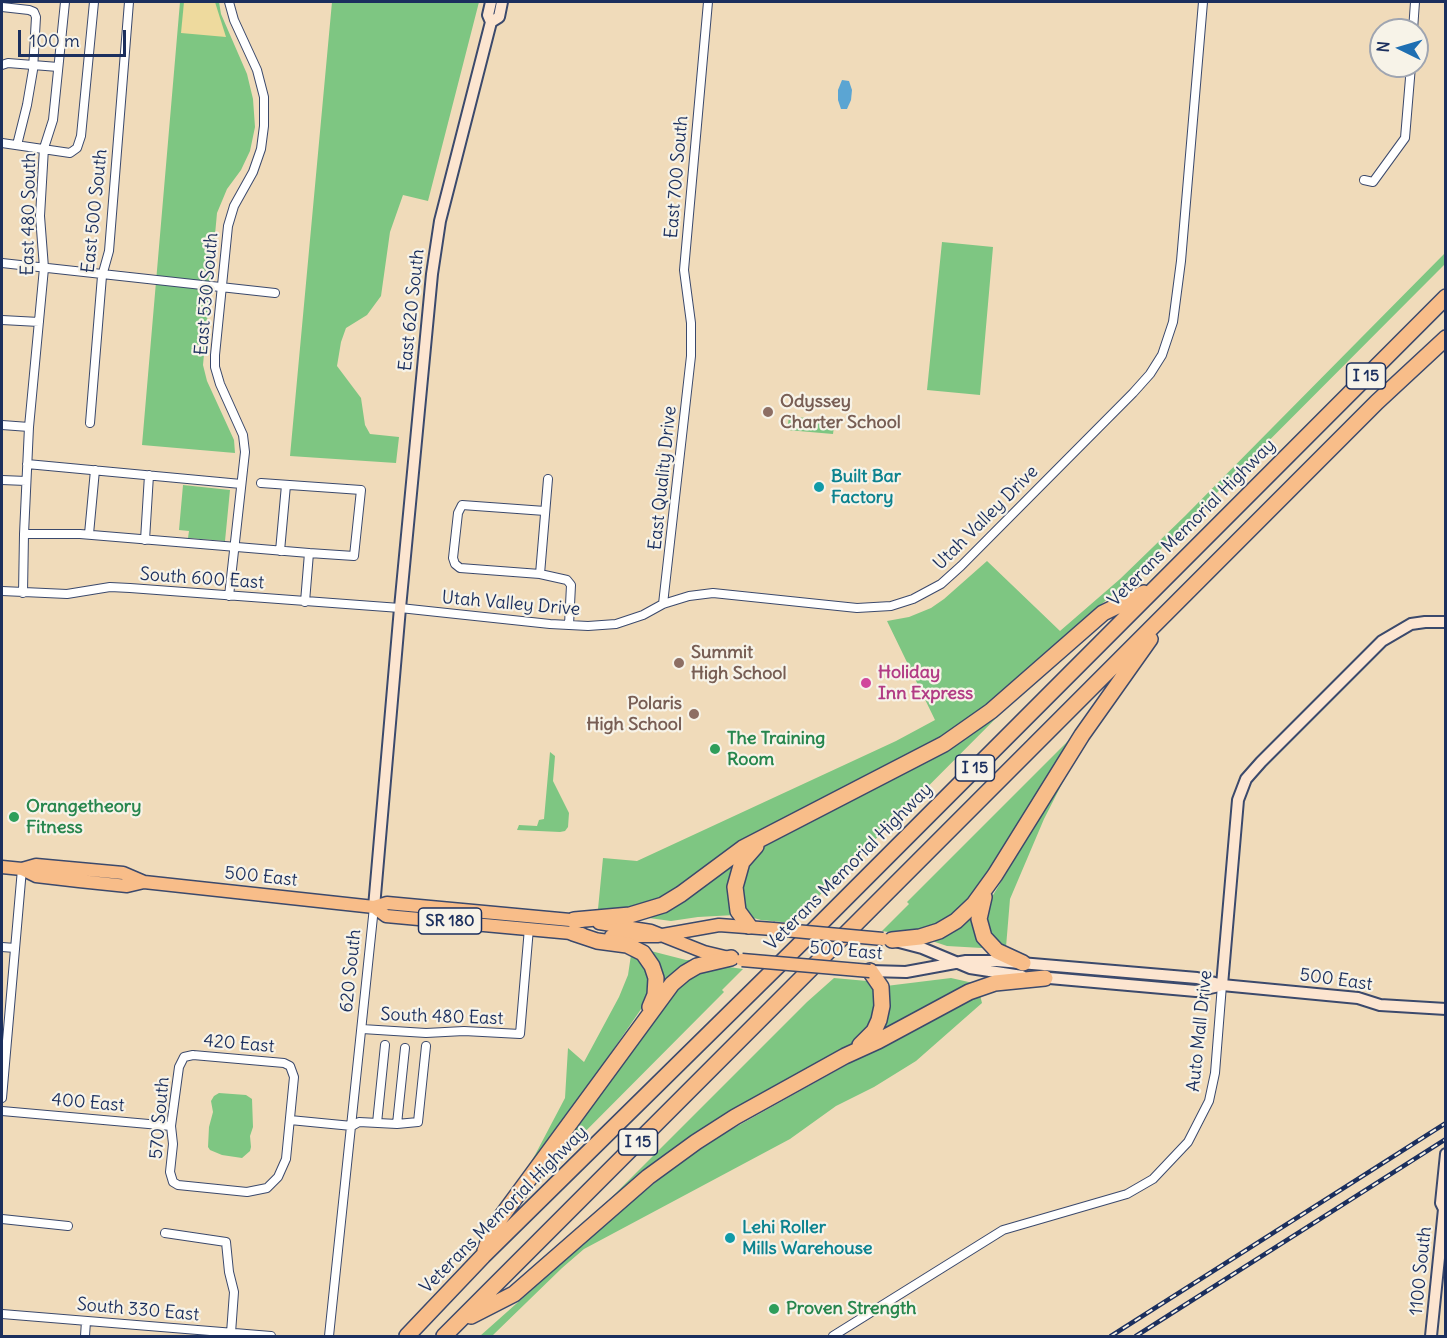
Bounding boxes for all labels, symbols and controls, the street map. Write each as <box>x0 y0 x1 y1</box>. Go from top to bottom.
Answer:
scale bar <box>21 18 129 56</box>
north arrow <box>1369 18 1429 78</box>
text: 100 m <box>29 29 80 52</box>
text: N <box>1373 40 1394 53</box>
street label: East 700 South <box>661 115 693 239</box>
street label: East 500 South <box>78 148 112 274</box>
street label: East 480 South <box>17 152 41 276</box>
street label: East 530 South <box>191 232 223 356</box>
street label: East 620 South <box>395 248 429 372</box>
road number: I 15 <box>1346 363 1386 389</box>
place label: Odyssey Charter School <box>780 391 901 434</box>
street label: East Quality Drive <box>645 405 681 551</box>
marker: Odyssey Charter School <box>761 405 775 419</box>
street label: Veterans Memorial Highway <box>1104 435 1280 611</box>
street label: Utah Valley Drive <box>929 461 1043 575</box>
place label: Built Bar Factory <box>831 466 901 508</box>
marker: Built Bar Factory <box>812 480 826 494</box>
street label: South 600 East <box>139 564 265 594</box>
street label: Utah Valley Drive <box>441 587 581 621</box>
place label: Summit High School <box>691 642 786 684</box>
marker: Summit High School <box>672 656 686 670</box>
place label: Holiday Inn Express <box>878 662 973 704</box>
marker: Holiday Inn Express <box>859 676 873 690</box>
place label: Polaris High School <box>587 693 682 736</box>
marker: Polaris High School <box>687 707 701 721</box>
place label: The Training Room <box>727 728 825 771</box>
marker: The Training Room <box>708 742 722 756</box>
road number: I 15 <box>956 755 994 781</box>
street label: Veterans Memorial Highway <box>761 779 937 955</box>
place label: Orangetheory Fitness <box>26 796 141 838</box>
marker: Orangetheory Fitness <box>7 810 21 824</box>
street label: 500 East <box>223 862 299 892</box>
road number: SR 180 <box>418 908 482 934</box>
street label: 620 South <box>336 928 366 1014</box>
street label: 500 East <box>809 937 883 965</box>
street label: 500 East <box>1298 964 1374 996</box>
street label: Auto Mall Drive <box>1183 969 1217 1093</box>
street label: South 480 East <box>380 1004 504 1030</box>
street label: 420 East <box>203 1030 275 1058</box>
street label: 570 South <box>146 1076 174 1160</box>
street label: 400 East <box>51 1089 125 1117</box>
street label: Veterans Memorial Highway <box>416 1122 592 1298</box>
road number: I 15 <box>618 1129 658 1155</box>
place label: Lehi Roller Mills Warehouse <box>742 1217 873 1260</box>
street label: 1100 South <box>1406 1225 1436 1317</box>
marker: Lehi Roller Mills Warehouse <box>723 1231 737 1245</box>
street label: South 330 East <box>76 1294 200 1326</box>
place label: Proven Strength <box>786 1298 916 1320</box>
marker: Proven Strength <box>767 1302 781 1316</box>

